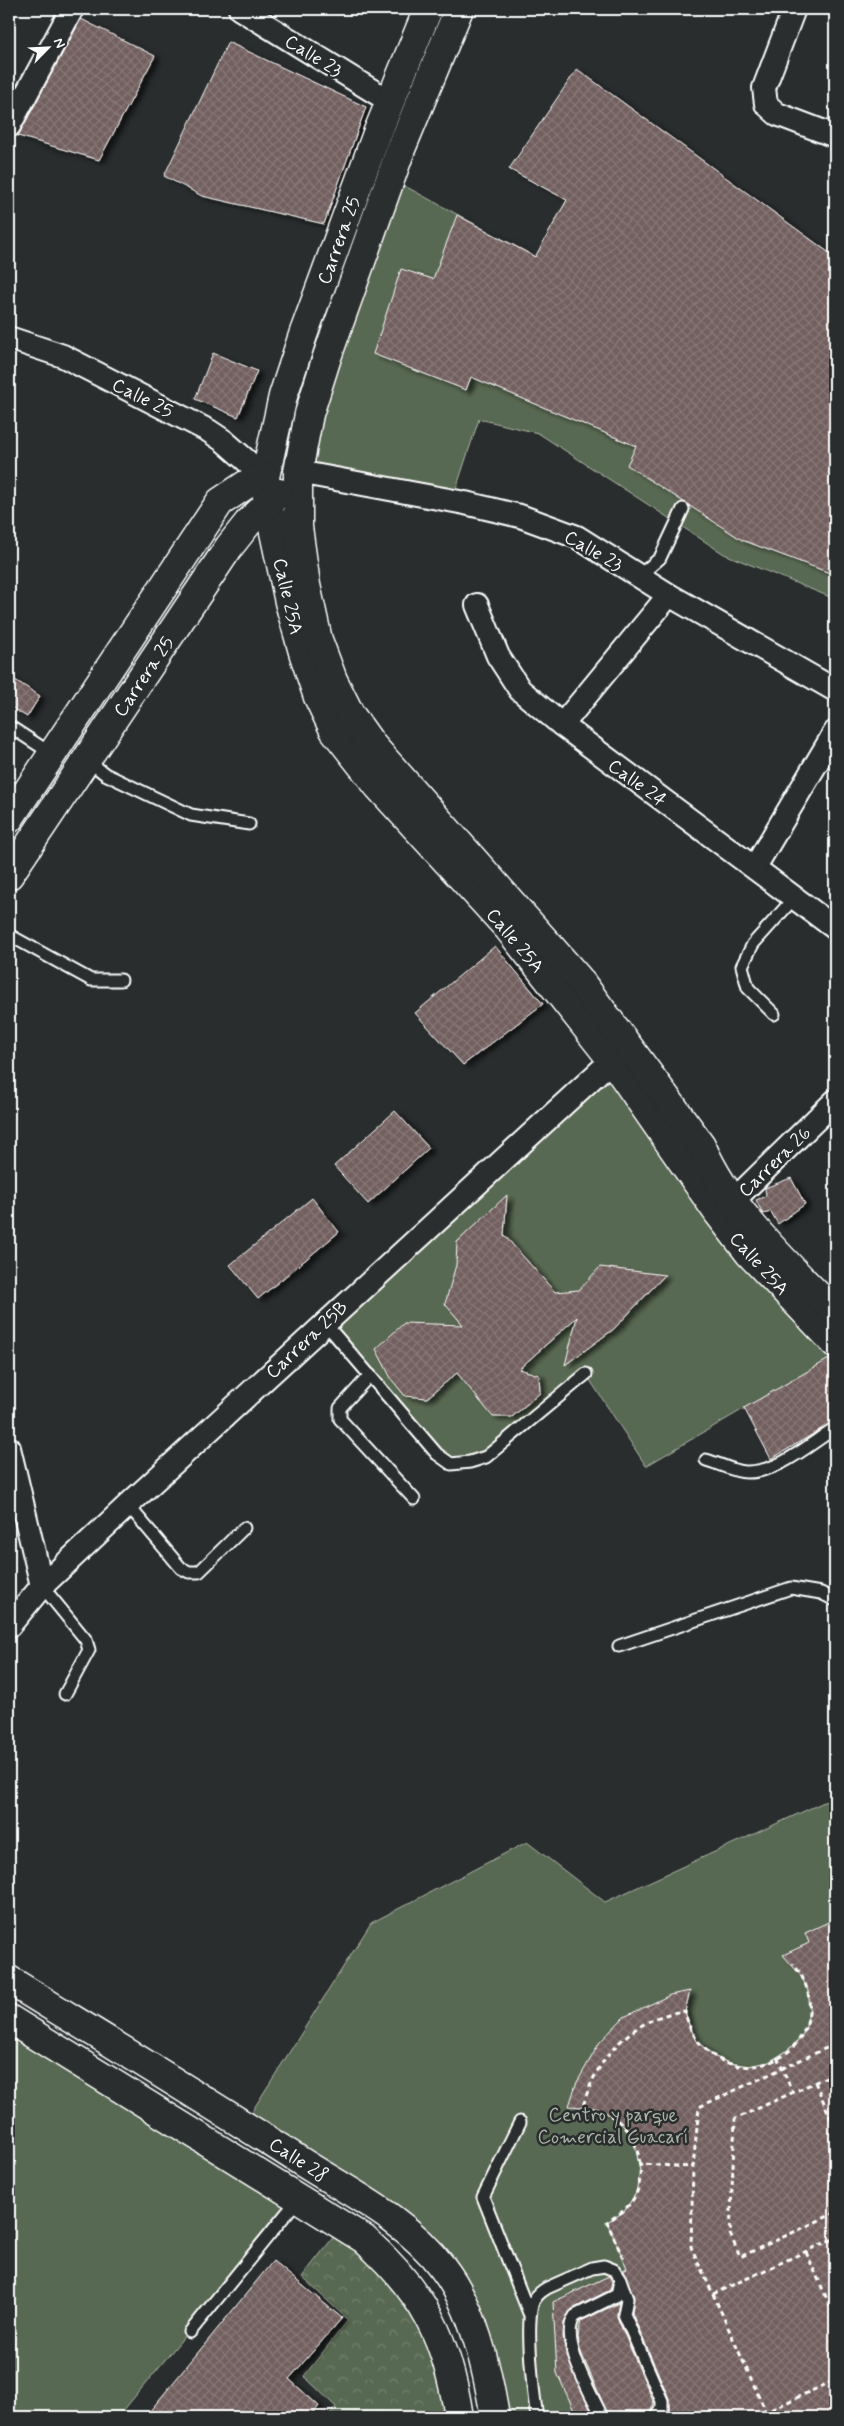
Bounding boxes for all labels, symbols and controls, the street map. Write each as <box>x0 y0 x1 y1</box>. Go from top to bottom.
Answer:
north arrow <box>22 22 72 72</box>
street label: Calle 23 <box>280 29 347 84</box>
text: N <box>49 35 69 51</box>
street label: Carrera 25 <box>312 193 367 288</box>
street label: Calle 25 <box>107 372 177 424</box>
street label: Calle 23 <box>560 525 627 578</box>
street label: Calle 25A <box>267 556 308 637</box>
street label: Carrera 25 <box>108 632 180 722</box>
street label: Calle 24 <box>603 753 671 813</box>
street label: Calle 25A <box>480 903 549 979</box>
street label: Carrera 26 <box>733 1121 817 1203</box>
street label: Calle 25A <box>724 1227 794 1301</box>
street label: Carrera 25B <box>260 1295 354 1385</box>
park label: Centro y parque Comercial Guacarí <box>538 2103 688 2150</box>
street label: Calle 28 <box>264 2132 333 2189</box>

